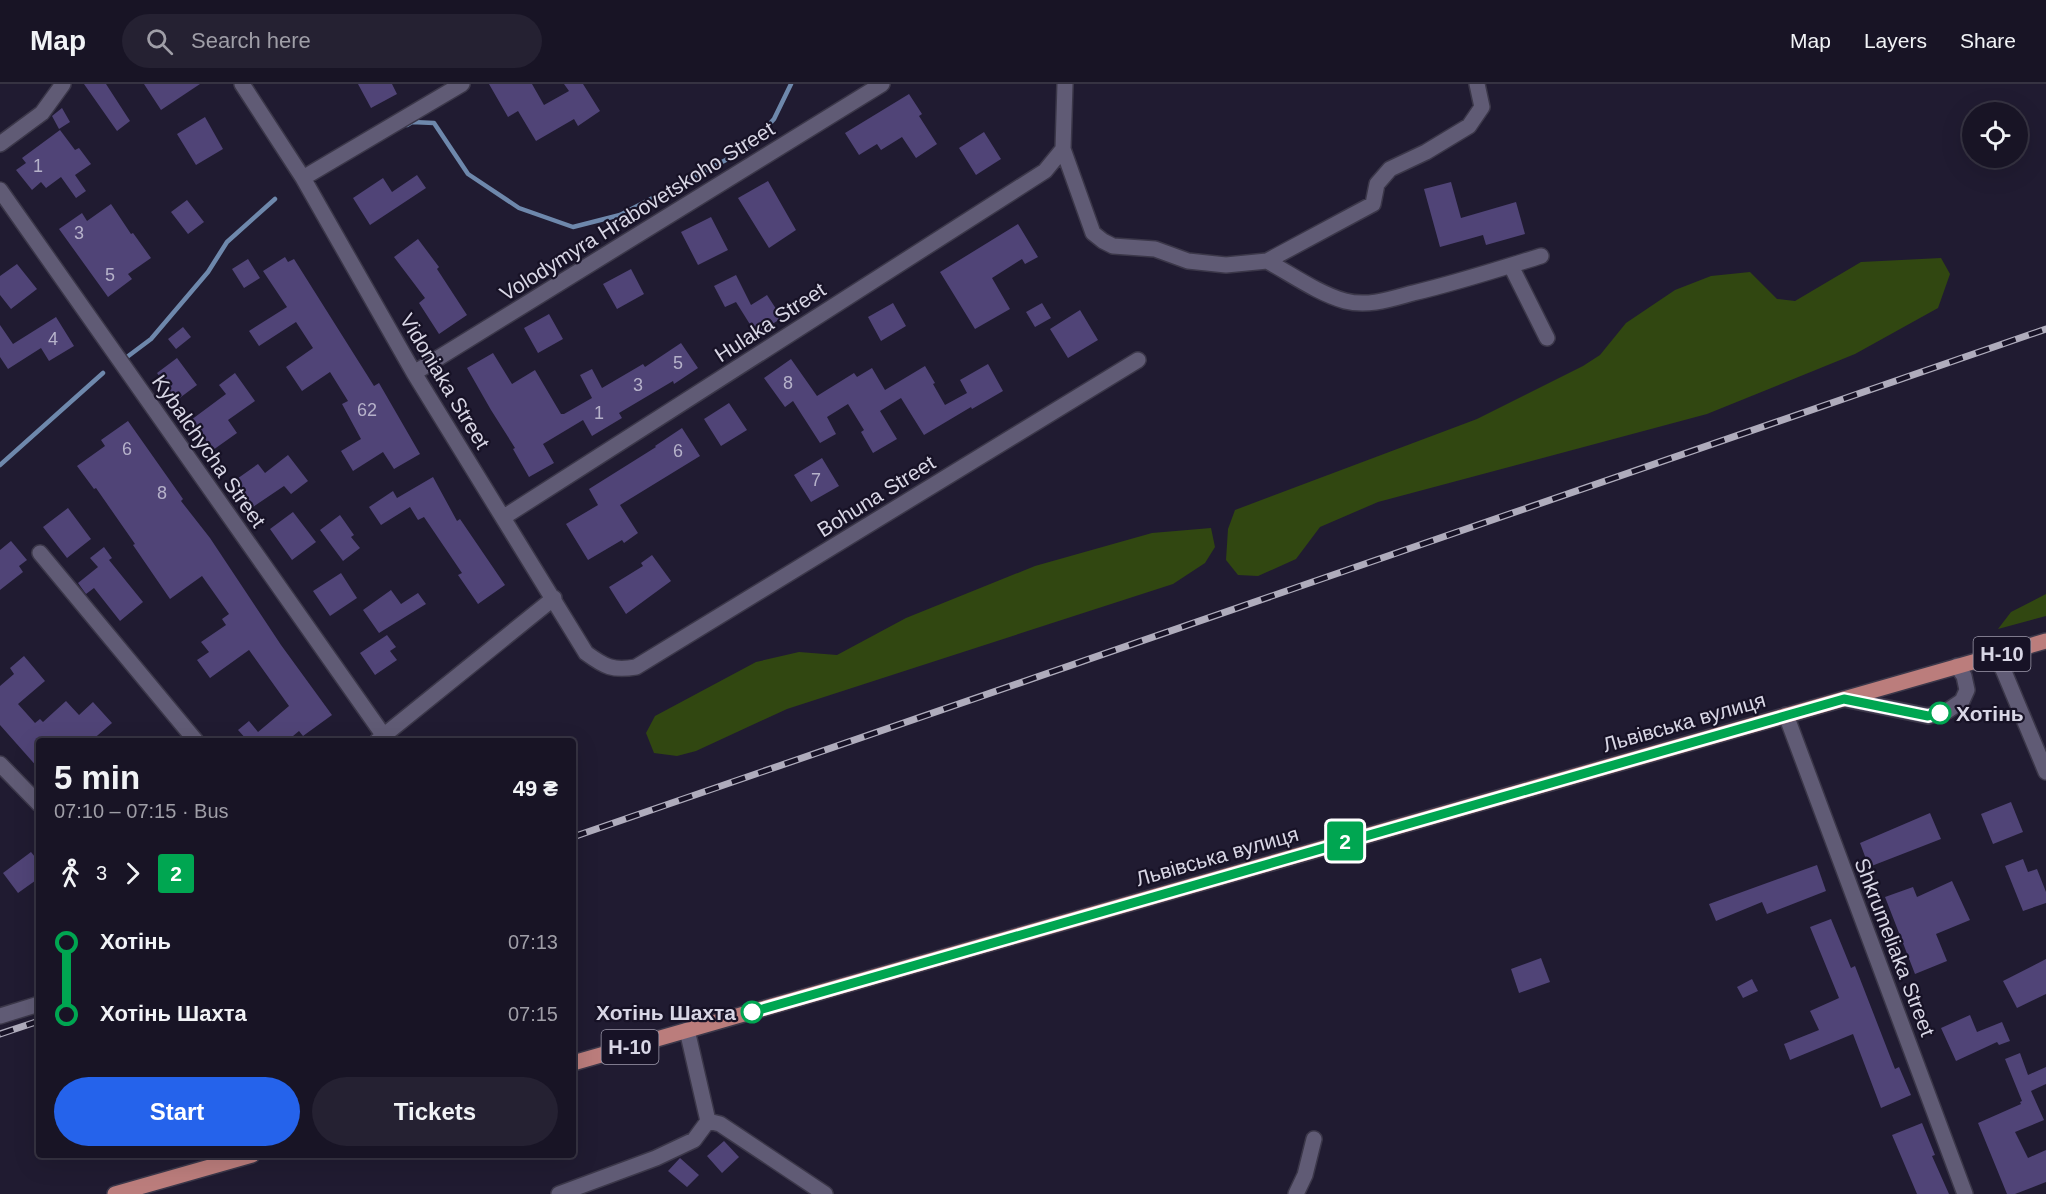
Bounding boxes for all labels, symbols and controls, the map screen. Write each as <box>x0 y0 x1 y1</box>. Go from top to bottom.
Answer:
search box <box>122 14 542 68</box>
text: Map <box>30 25 86 56</box>
icon: search <box>143 25 176 58</box>
text: Search here <box>191 28 311 53</box>
text: Map <box>1790 29 1831 52</box>
text: Layers <box>1864 29 1927 52</box>
text: Share <box>1960 29 2016 52</box>
map controls <box>1962 102 2028 168</box>
button: locate <box>1962 102 2028 168</box>
street label: Volodymyra Hrabovetskoho Street <box>496 117 778 305</box>
house number: 1 <box>33 156 43 176</box>
house number: 3 <box>74 223 84 243</box>
house number: 5 <box>105 265 115 285</box>
street label: Hulaka Street <box>710 278 830 366</box>
street label: Vidoniaka Street <box>396 309 495 453</box>
house number: 4 <box>48 329 58 349</box>
house number: 5 <box>673 353 683 373</box>
street label: Kybalchycha Street <box>148 370 270 532</box>
house number: 8 <box>783 373 793 393</box>
house number: 3 <box>633 375 643 395</box>
house number: 62 <box>357 400 377 420</box>
house number: 1 <box>594 403 604 423</box>
house number: 6 <box>122 439 132 459</box>
house number: 6 <box>673 441 683 461</box>
street label: Bohuna Street <box>813 451 939 541</box>
house number: 7 <box>811 470 821 490</box>
house number: 8 <box>157 483 167 503</box>
road number: Н-10 <box>1974 637 2030 671</box>
street label: Львівська вулиця <box>1600 688 1768 756</box>
marker: Хотінь <box>1929 702 1951 724</box>
place label: Хотінь <box>1956 702 2024 725</box>
text: 5 min <box>54 759 140 796</box>
text: 49 ₴ <box>513 776 558 801</box>
text: 07:10 – 07:15 · Bus <box>54 800 229 822</box>
street label: Львівська вулиця <box>1133 822 1301 890</box>
line badge: 2 <box>1326 822 1364 861</box>
text: 2 <box>1339 830 1351 853</box>
street label: Shkrumeliaka Street <box>1850 855 1940 1040</box>
icon: walk <box>54 857 87 890</box>
icon: forward <box>116 857 149 890</box>
text: 3 <box>96 862 107 884</box>
text: 2 <box>170 862 182 885</box>
text: Хотінь <box>100 929 171 954</box>
text: 07:13 <box>508 931 558 953</box>
text: Хотінь Шахта <box>100 1001 247 1026</box>
place label: Хотінь Шахта <box>596 1001 736 1024</box>
marker: Хотінь Шахта <box>741 1001 763 1023</box>
text: 07:15 <box>508 1003 558 1025</box>
road number: Н-10 <box>602 1030 658 1064</box>
button: Start <box>54 1077 300 1146</box>
button: Tickets <box>312 1077 558 1146</box>

